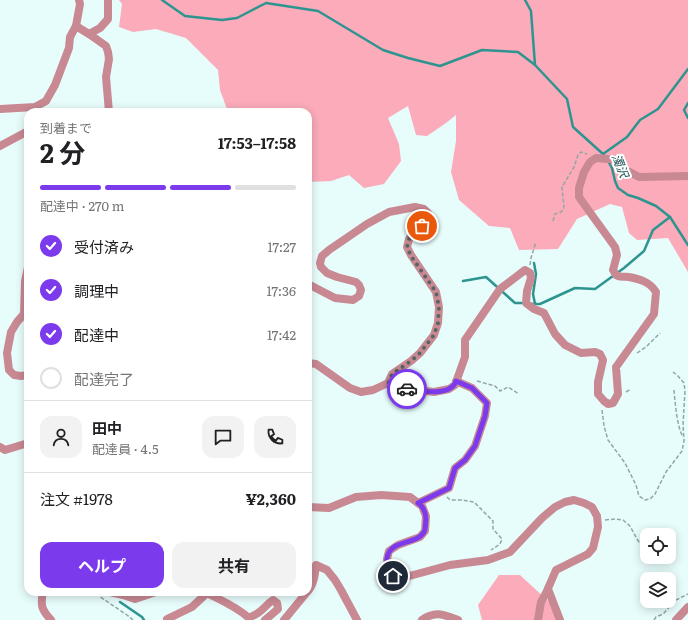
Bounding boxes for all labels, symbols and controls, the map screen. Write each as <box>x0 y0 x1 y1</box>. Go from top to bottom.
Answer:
text: 到着まで <box>40 118 92 137</box>
text: 17:53–17:58 <box>218 131 296 154</box>
text: 2 分 <box>40 132 85 171</box>
water label: 濁沢 <box>608 151 635 182</box>
text: 配達中 · 270 m <box>40 196 124 215</box>
pin <box>405 209 439 243</box>
icon: bag <box>411 215 433 237</box>
icon: check <box>40 235 62 257</box>
text: 受付済み <box>74 235 134 258</box>
text: 17:27 <box>268 237 296 256</box>
icon: check <box>40 279 62 301</box>
text: 調理中 <box>74 279 119 302</box>
text: 17:36 <box>267 281 296 300</box>
icon: check <box>40 323 62 345</box>
text: 配達中 <box>74 323 119 346</box>
text: 17:42 <box>267 325 296 344</box>
text: 配達完了 <box>74 367 134 390</box>
courier <box>387 369 427 409</box>
icon: car <box>396 378 418 400</box>
button: person <box>40 416 82 458</box>
text: 田中 <box>92 416 122 439</box>
button: chat <box>202 416 244 458</box>
button: phone <box>254 416 296 458</box>
text: 配達員 · 4.5 <box>92 439 159 458</box>
text: 注文 #1978 <box>40 487 113 510</box>
text: ¥2,360 <box>245 487 296 510</box>
map controls <box>640 528 676 608</box>
button: locate <box>640 528 676 564</box>
button: ヘルプ <box>40 542 164 588</box>
button: 共有 <box>172 542 296 588</box>
pin <box>376 559 410 593</box>
icon: home <box>382 565 404 587</box>
button: layers <box>640 572 676 608</box>

